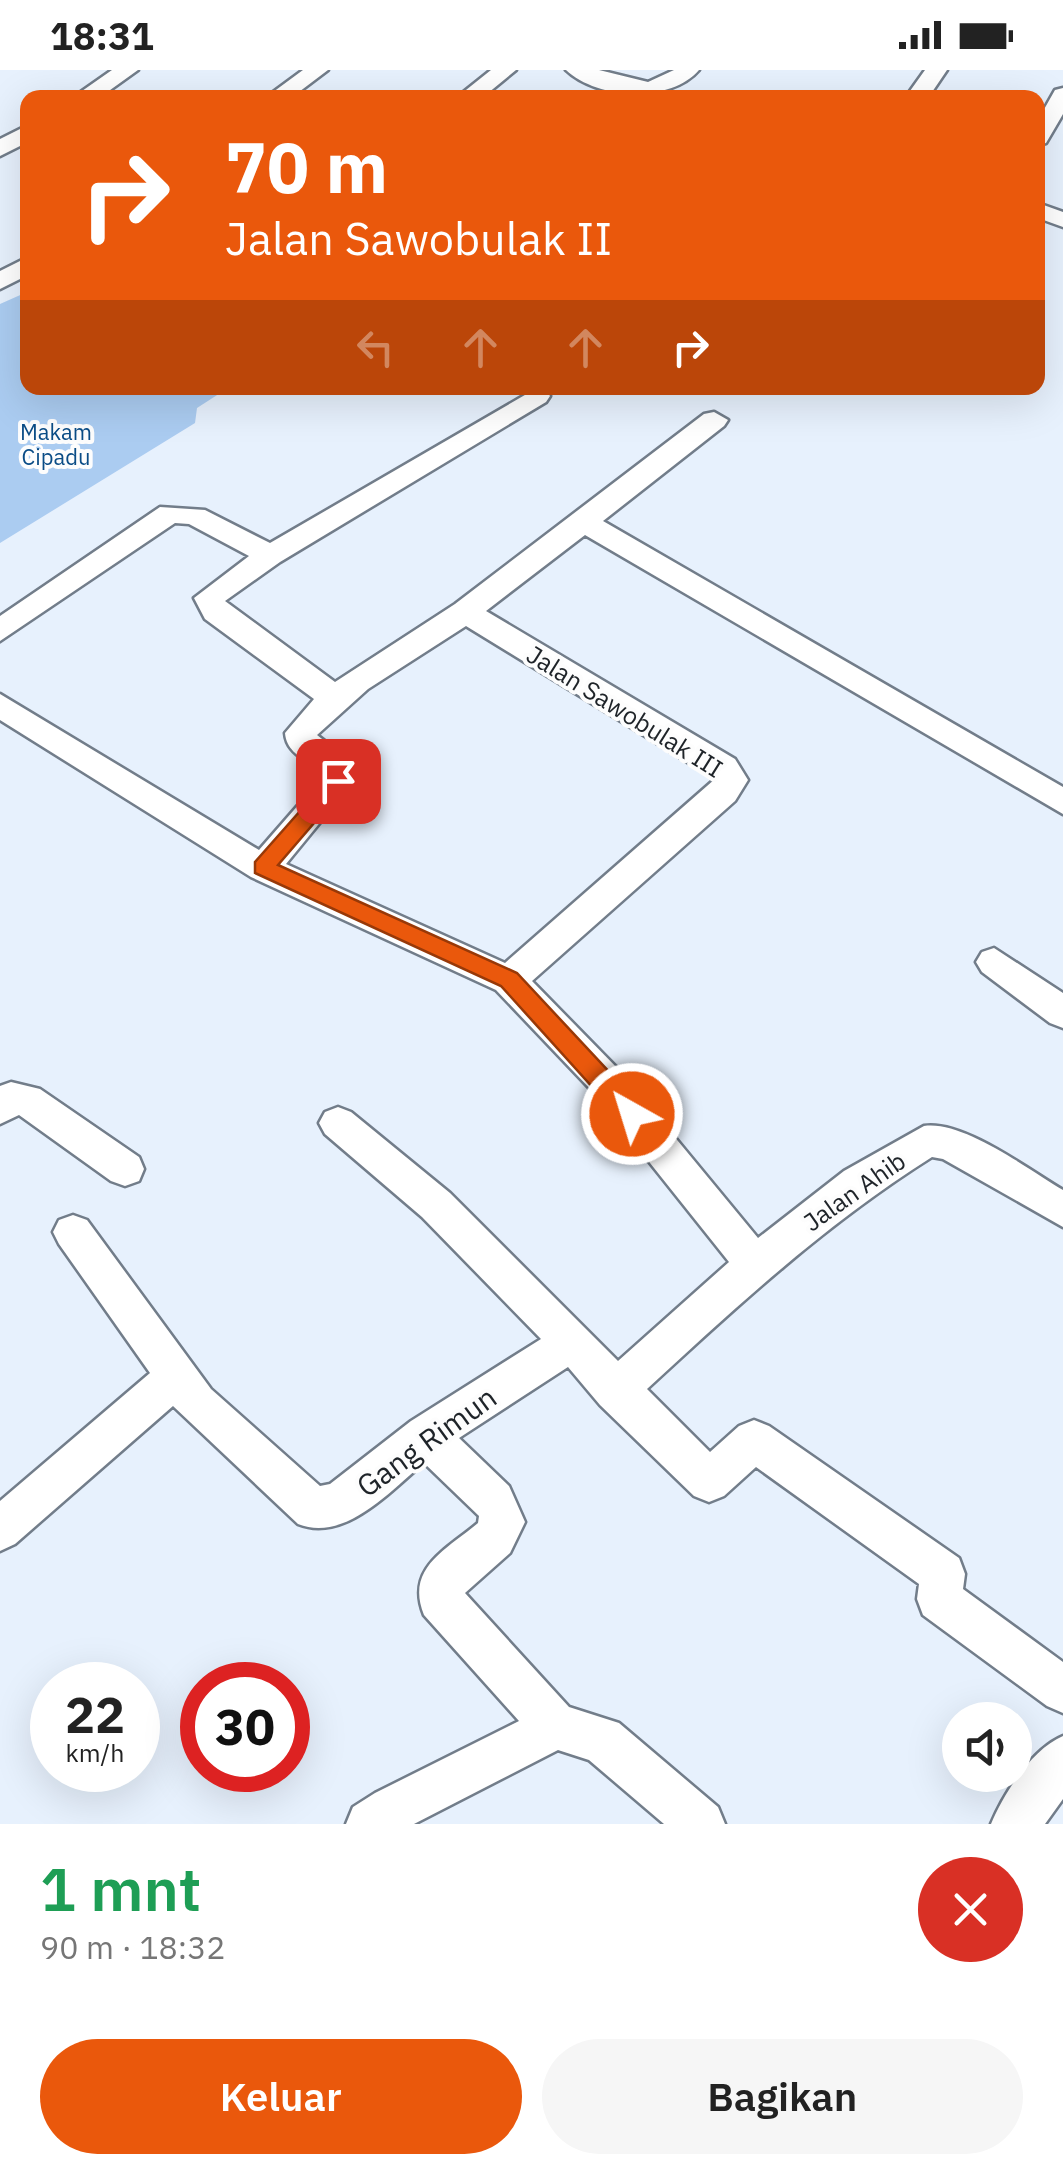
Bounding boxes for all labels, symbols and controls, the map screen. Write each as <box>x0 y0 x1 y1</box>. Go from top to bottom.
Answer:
text: 18:31 <box>50 11 154 60</box>
text: 70 m <box>225 121 388 212</box>
icon: right <box>60 130 190 260</box>
text: Jalan Sawobulak II <box>225 209 612 267</box>
icon: left <box>348 320 403 375</box>
icon: ahead <box>453 320 508 375</box>
icon: ahead <box>558 320 613 375</box>
icon: right <box>663 320 718 375</box>
park label: Makam Cipadu <box>20 417 92 471</box>
street label: Jalan Sawobulak III <box>521 637 729 785</box>
pin <box>296 739 381 824</box>
icon: arrive <box>311 754 366 809</box>
position arrow <box>580 1062 684 1166</box>
street label: Jalan Ahib <box>796 1144 912 1238</box>
street label: Gang Rimun <box>348 1377 504 1505</box>
speed limit sign: 30 <box>180 1662 310 1792</box>
text: 22 <box>65 1682 125 1747</box>
map controls <box>942 1702 1032 1792</box>
button: sound <box>942 1702 1032 1792</box>
text: km/h <box>66 1736 124 1769</box>
text: 1 mnt <box>40 1849 201 1928</box>
button: close <box>918 1857 1023 1962</box>
text: 90 m · 18:32 <box>40 1926 226 1968</box>
button: Keluar <box>40 2039 522 2154</box>
button: Bagikan <box>542 2039 1023 2154</box>

